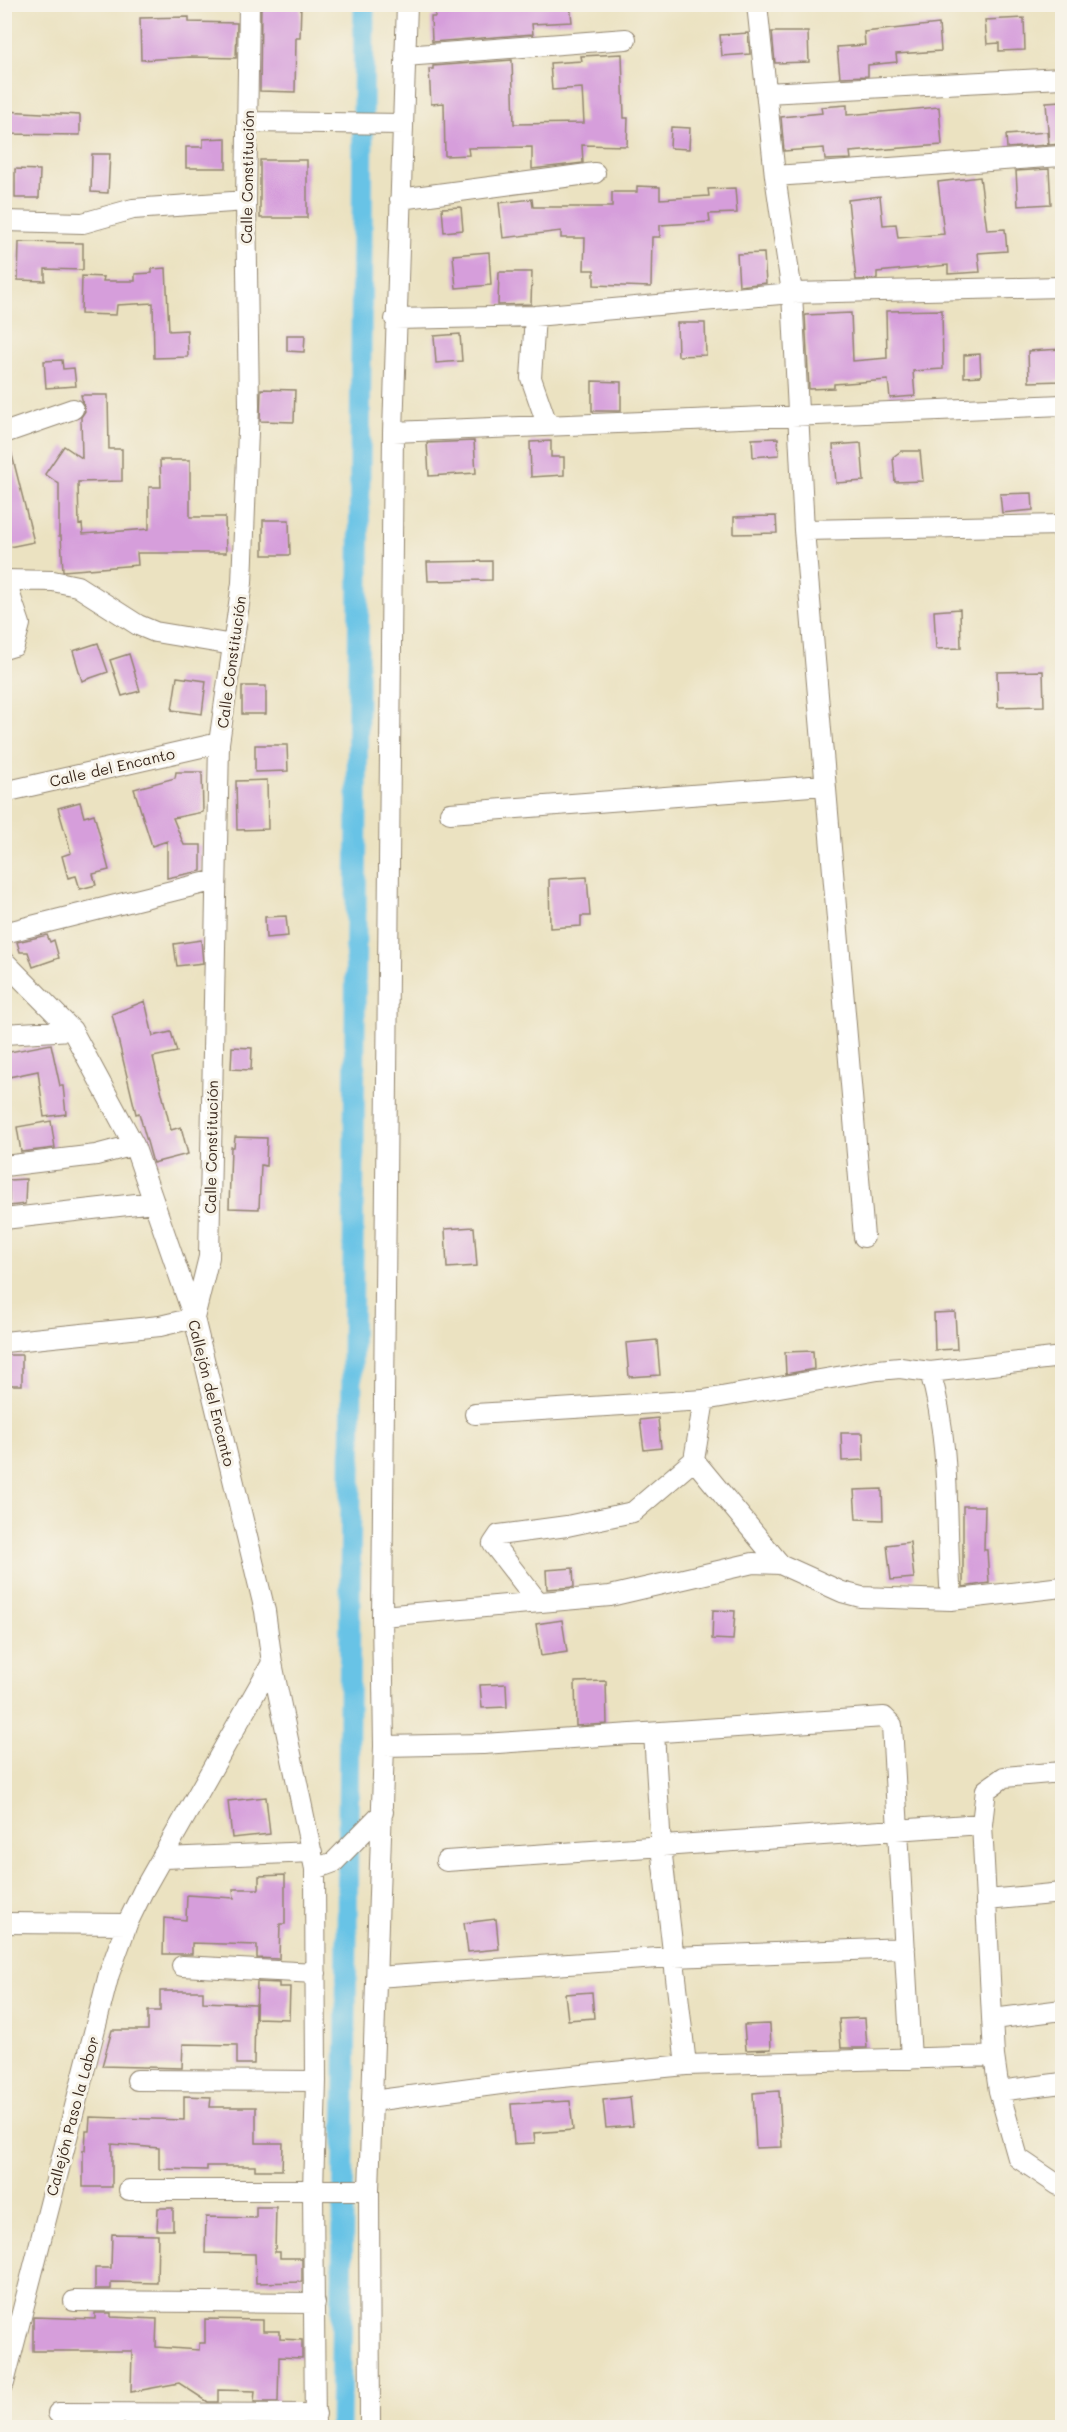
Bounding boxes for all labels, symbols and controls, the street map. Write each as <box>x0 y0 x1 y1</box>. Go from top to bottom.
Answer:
street label: Calle Constitución <box>236 110 258 244</box>
street label: Calle Constitución <box>212 595 250 729</box>
street label: Calle del Encanto <box>47 743 177 791</box>
street label: Calle Constitución <box>200 1080 222 1214</box>
street label: Callejón del Encanto <box>184 1318 240 1468</box>
street label: Callejón Paso la Labor <box>41 2034 103 2198</box>

